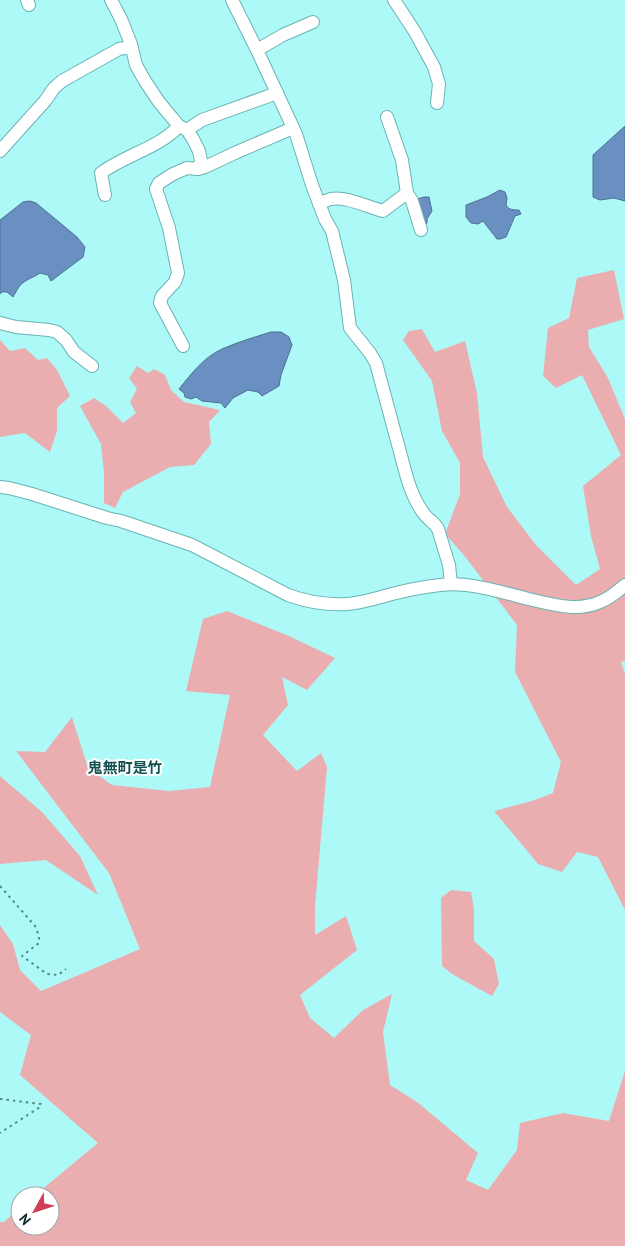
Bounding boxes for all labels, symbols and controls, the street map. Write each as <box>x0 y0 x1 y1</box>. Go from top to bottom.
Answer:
district label: 鬼無町是竹 <box>87 758 163 777</box>
north arrow <box>10 1186 60 1236</box>
text: N <box>15 1210 35 1229</box>

